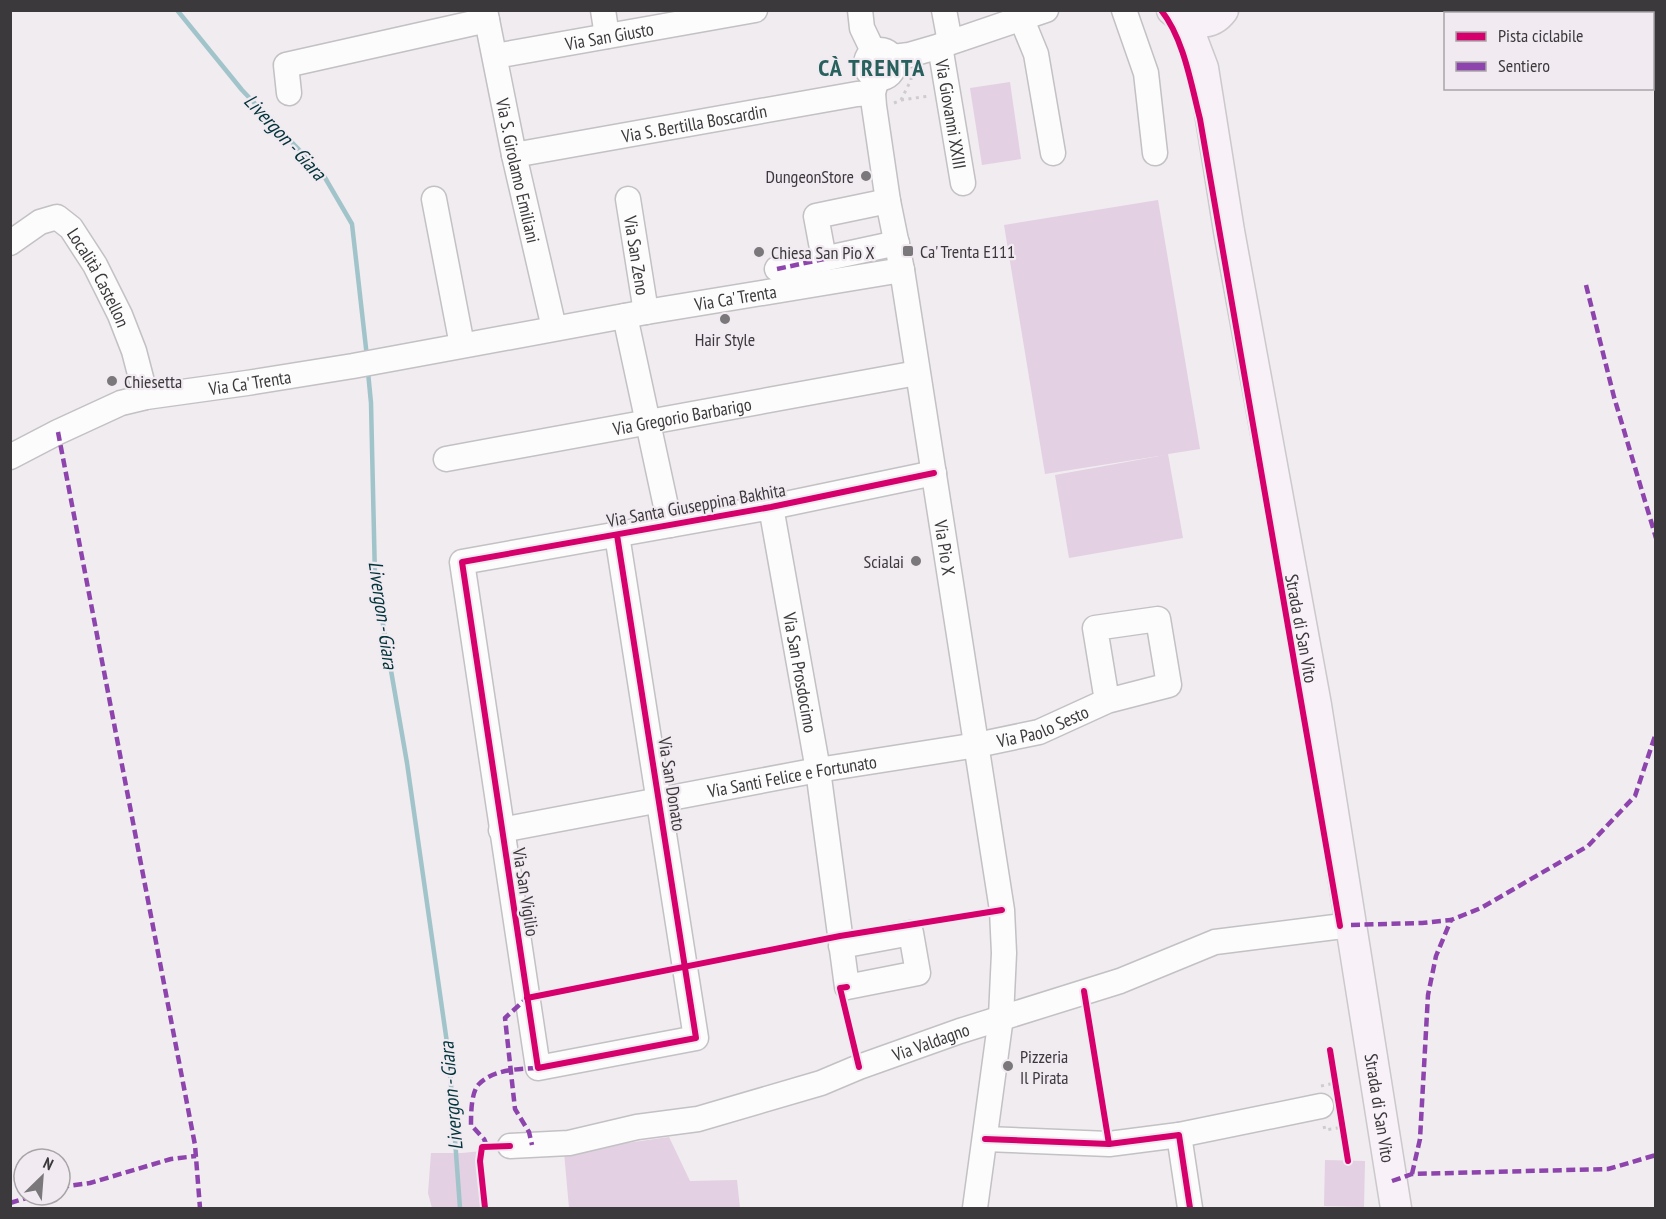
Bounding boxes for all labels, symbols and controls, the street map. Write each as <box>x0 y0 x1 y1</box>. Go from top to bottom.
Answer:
legend <box>1444 12 1654 90</box>
street label: Via San Giusto <box>562 17 655 55</box>
text: Pista ciclabile <box>1498 24 1584 47</box>
district label: CÀ TRENTA <box>818 52 926 83</box>
text: Sentiero <box>1498 54 1550 77</box>
street label: Via Giovanni XXIII <box>931 56 972 171</box>
water label: Livergon - Giara <box>238 88 332 186</box>
street label: Via S. Girolamo Emiliani <box>491 95 545 245</box>
street label: Via S. Bertilla Boscardin <box>619 99 769 147</box>
place label: DungeonStore <box>765 165 854 188</box>
marker: DungeonStore <box>859 169 873 183</box>
street label: Via San Zeno <box>619 213 655 297</box>
street label: Località Castellon <box>62 223 135 330</box>
place label: Ca' Trenta E111 <box>920 240 1015 263</box>
place label: Chiesa San Pio X <box>771 241 874 264</box>
marker: Ca' Trenta E111 <box>901 244 915 258</box>
marker: Chiesa San Pio X <box>752 245 766 259</box>
street label: Via Ca' Trenta <box>692 279 778 316</box>
marker: Hair Style <box>718 312 732 326</box>
place label: Hair Style <box>695 328 755 351</box>
street label: Via Ca' Trenta <box>206 365 292 400</box>
place label: Chiesetta <box>124 370 182 393</box>
marker: Chiesetta <box>105 374 119 388</box>
street label: Via Gregorio Barbarigo <box>610 392 753 440</box>
street label: Via Santa Giuseppina Bakhita <box>604 478 787 532</box>
street label: Via Pio X <box>930 517 961 577</box>
place label: Scialai <box>863 550 904 573</box>
marker: Scialai <box>909 554 923 568</box>
water label: Livergon - Giara <box>363 559 404 672</box>
street label: Strada di San Vito <box>1281 572 1323 685</box>
street label: Via San Prosdocimo <box>778 609 823 735</box>
street label: Via Paolo Sesto <box>994 700 1092 752</box>
street label: Via San Donato <box>653 734 691 833</box>
street label: Via Santi Felice e Fortunato <box>704 749 878 802</box>
street label: Via San Vigilio <box>508 845 544 938</box>
street label: Via Valdagno <box>888 1017 972 1066</box>
water label: Livergon - Giara <box>433 1040 469 1151</box>
place label: Pizzeria Il Pirata <box>1020 1045 1069 1089</box>
street label: Strada di San Vito <box>1360 1052 1400 1164</box>
marker: Pizzeria Il Pirata <box>1001 1059 1015 1073</box>
north arrow <box>12 1147 72 1207</box>
text: N <box>40 1153 56 1174</box>

